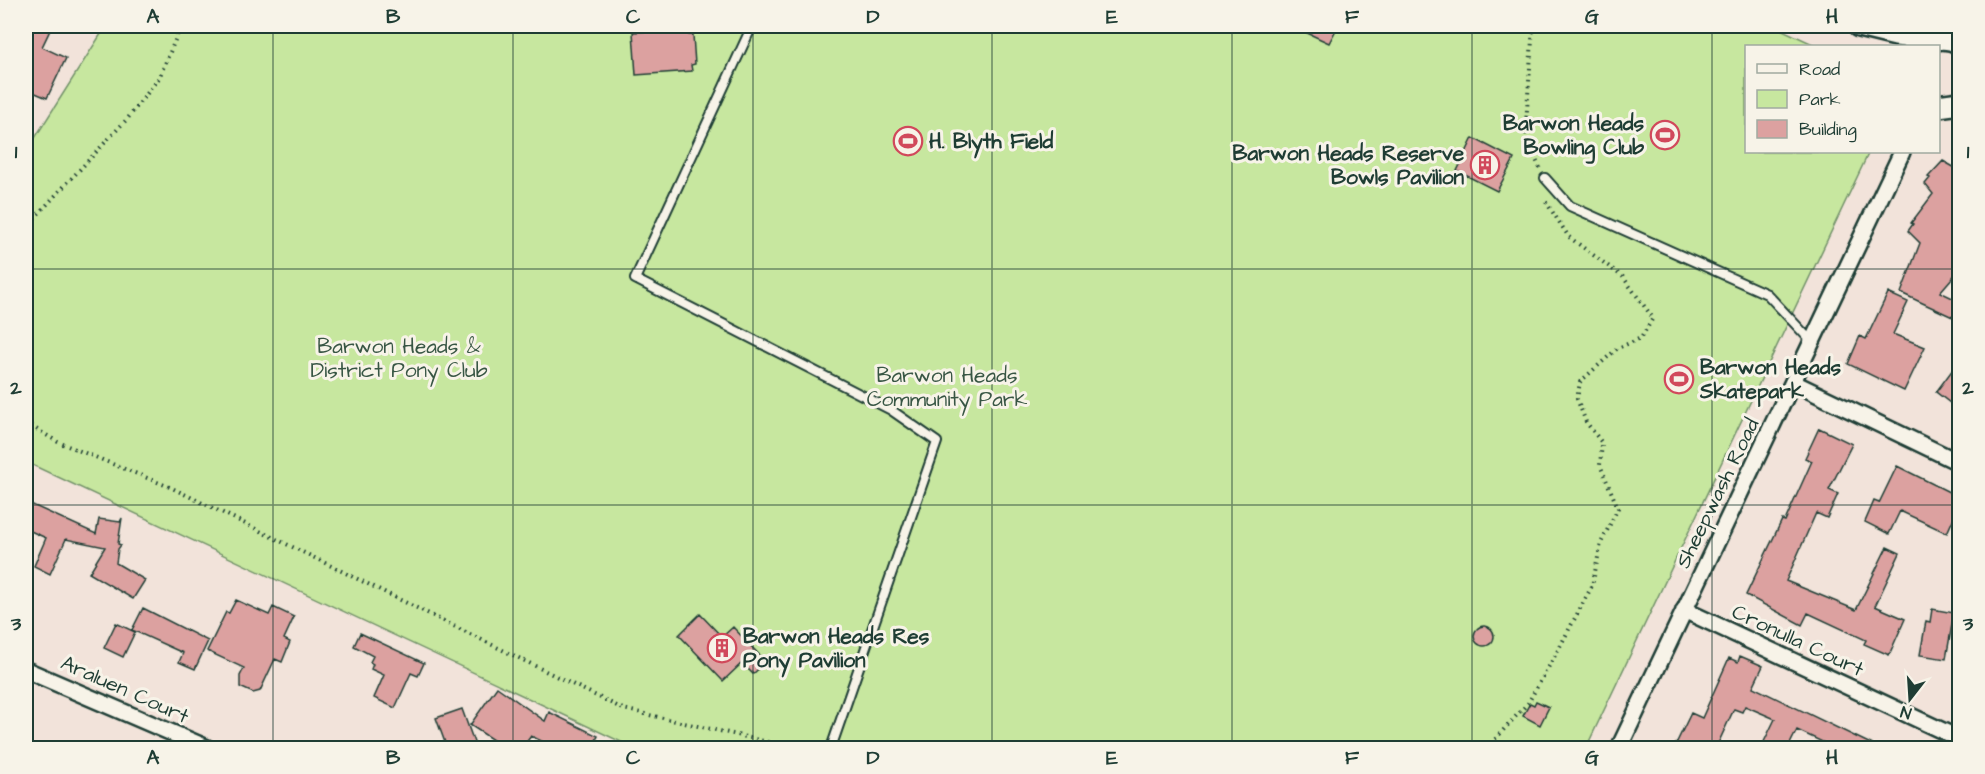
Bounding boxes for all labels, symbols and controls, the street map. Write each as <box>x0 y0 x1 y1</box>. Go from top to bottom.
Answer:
text: A <box>147 3 160 31</box>
text: B <box>386 3 401 31</box>
text: C <box>626 3 641 31</box>
text: D <box>867 3 880 31</box>
text: E <box>1106 3 1118 31</box>
text: F <box>1345 3 1360 31</box>
text: G <box>1585 3 1599 31</box>
text: H <box>1826 3 1838 31</box>
legend <box>1745 45 1940 153</box>
text: Road <box>1799 57 1840 82</box>
text: Park <box>1799 87 1841 112</box>
place label: Barwon Heads Bowling Club <box>1503 109 1644 164</box>
text: Building <box>1799 117 1857 143</box>
sports icon: Barwon Heads Bowling Club <box>1649 119 1681 151</box>
sports icon: H. Blyth Field <box>892 125 924 157</box>
place label: H. Blyth Field <box>929 127 1054 159</box>
text: 1 <box>15 138 18 166</box>
text: 1 <box>1967 138 1970 166</box>
place label: Barwon Heads Reserve Bowls Pavilion <box>1233 139 1465 192</box>
building icon: Barwon Heads Reserve Bowls Pavilion <box>1469 149 1501 181</box>
park label: Barwon Heads & District Pony Club <box>310 332 488 387</box>
place label: Barwon Heads Skatepark <box>1699 353 1841 407</box>
park label: Barwon Heads Community Park <box>867 361 1027 416</box>
sports icon: Barwon Heads Skatepark <box>1663 363 1695 395</box>
text: 2 <box>9 374 22 402</box>
text: 2 <box>1961 374 1974 402</box>
street label: Sheepwash Road <box>1669 413 1767 574</box>
street label: Cronulla Court <box>1727 597 1869 684</box>
text: 3 <box>10 610 22 638</box>
text: 3 <box>1962 610 1974 638</box>
place label: Barwon Heads Res Pony Pavilion <box>743 622 930 678</box>
building icon: Barwon Heads Res Pony Pavilion <box>706 632 738 664</box>
street label: Araluen Court <box>56 648 194 731</box>
north arrow <box>1880 669 1940 729</box>
text: N <box>1898 700 1914 724</box>
text: A <box>147 744 160 772</box>
text: B <box>386 744 401 772</box>
text: C <box>626 744 641 772</box>
text: D <box>867 744 880 772</box>
text: E <box>1106 744 1118 772</box>
text: F <box>1345 744 1360 772</box>
text: G <box>1585 744 1599 772</box>
text: H <box>1826 744 1838 772</box>

